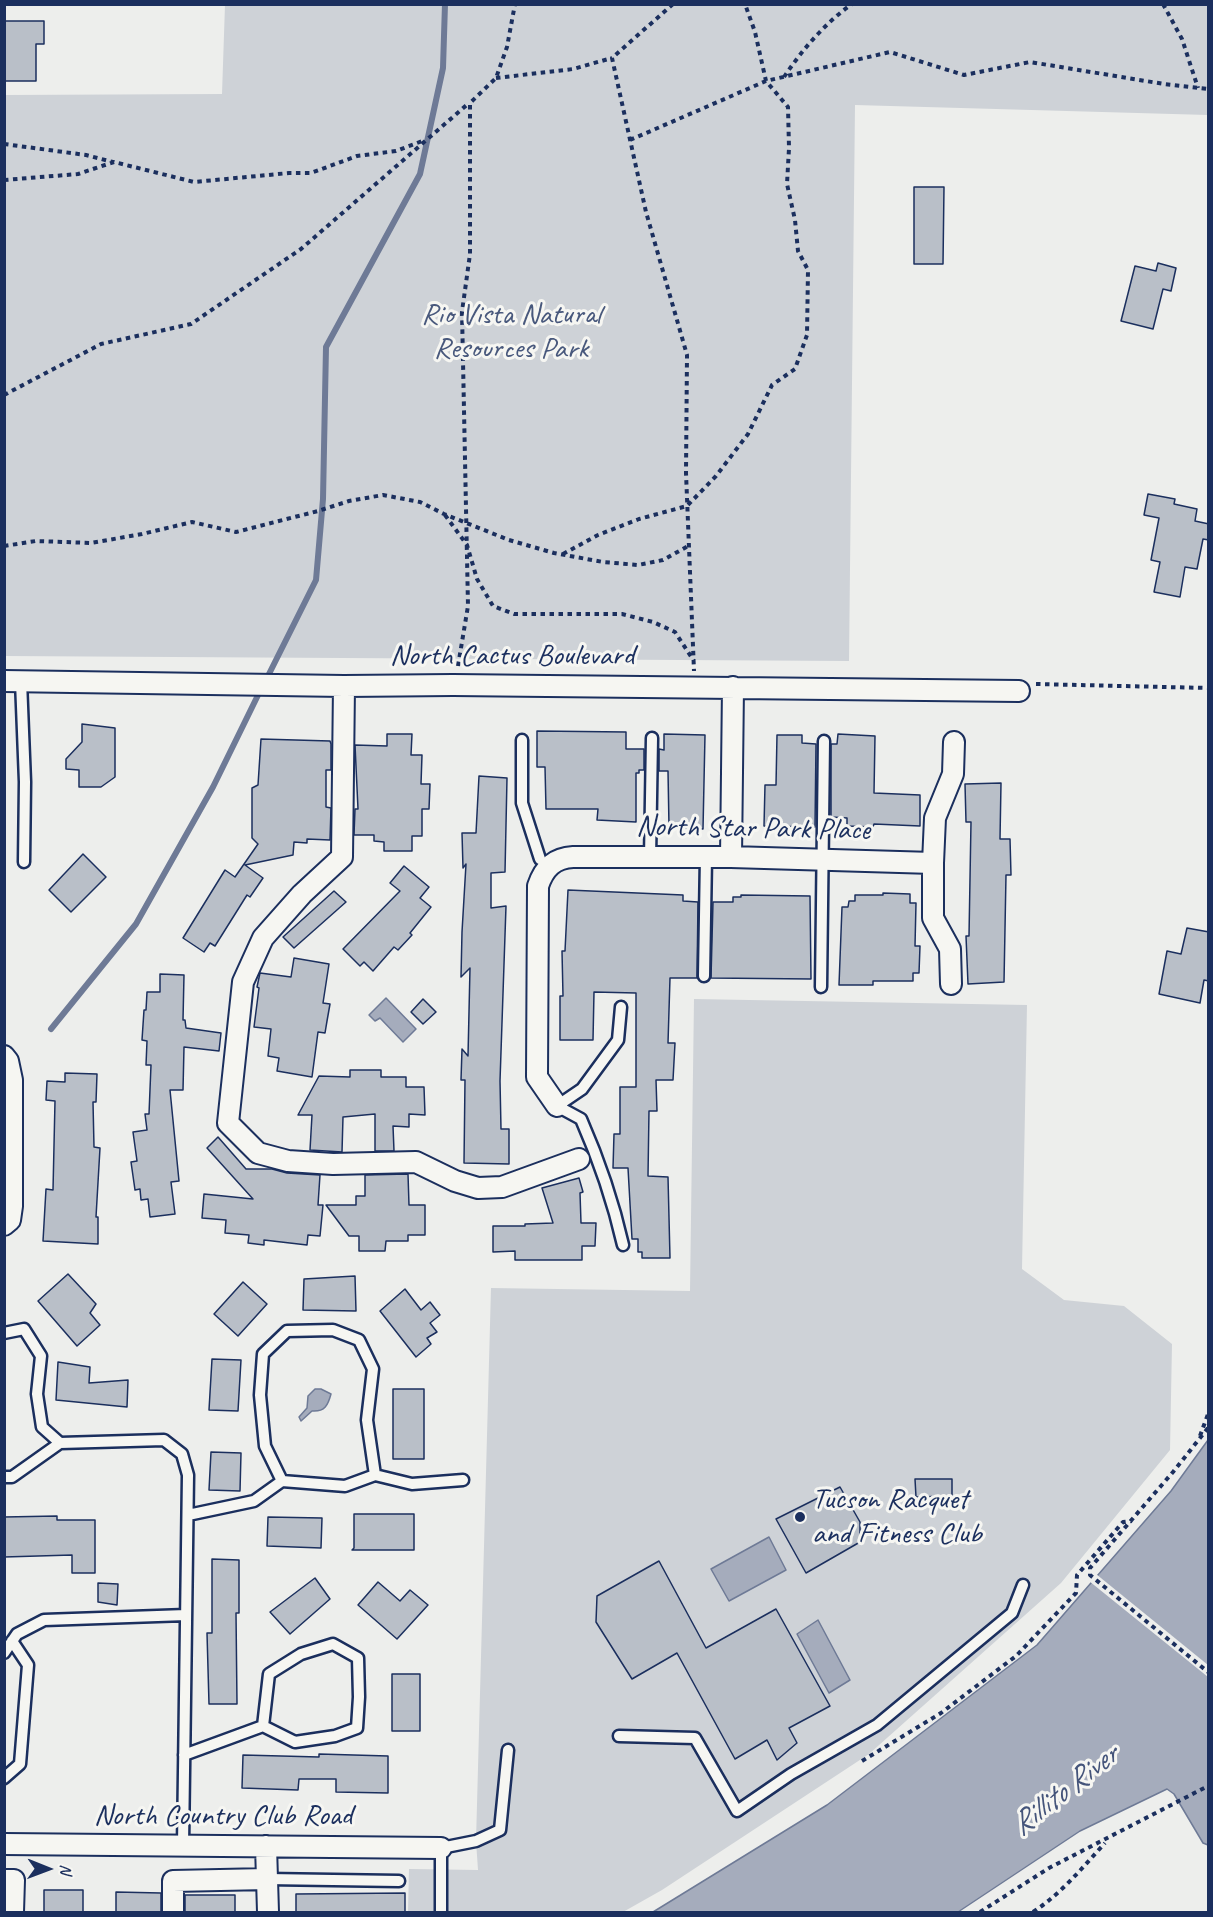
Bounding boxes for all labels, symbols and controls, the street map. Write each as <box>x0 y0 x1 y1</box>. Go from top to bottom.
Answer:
park label: Rio Vista Natural Resources Park <box>421 297 601 368</box>
street label: North Cactus Boulevard <box>390 638 634 674</box>
street label: North Star Park Place <box>636 809 870 849</box>
place label: Tucson Racquet and Fitness Club <box>812 1482 982 1552</box>
marker: Tucson Racquet and Fitness Club <box>793 1510 807 1524</box>
water label: Rillito River <box>1004 1737 1126 1845</box>
street label: North Country Club Road <box>94 1798 352 1834</box>
north arrow <box>18 1839 78 1899</box>
text: N <box>56 1864 76 1874</box>

